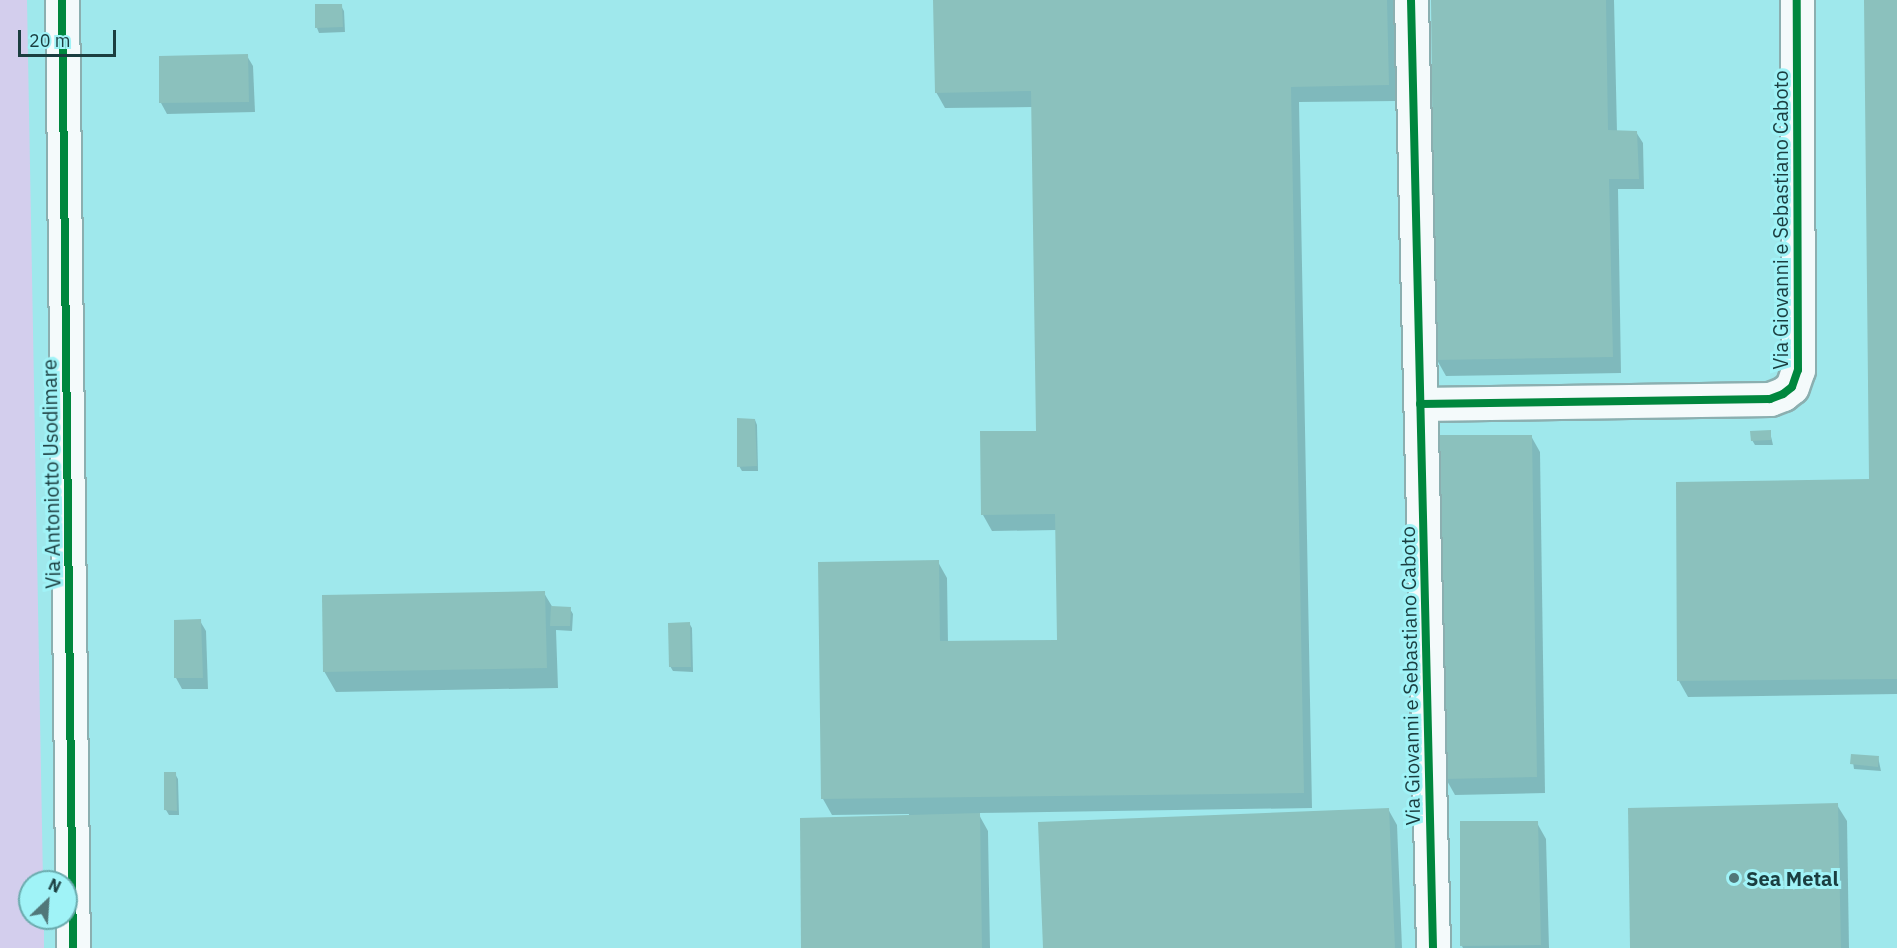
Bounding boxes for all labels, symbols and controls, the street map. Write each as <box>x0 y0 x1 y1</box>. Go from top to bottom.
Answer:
scale bar <box>21 18 118 56</box>
text: 20 m <box>29 29 71 52</box>
street label: Via Giovanni e Sebastiano Caboto <box>1768 70 1792 370</box>
street label: Via Antoniotto Usodimare <box>37 359 65 589</box>
street label: Via Giovanni e Sebastiano Caboto <box>1395 526 1425 826</box>
place label: Sea Metal <box>1746 866 1839 890</box>
north arrow <box>18 870 78 930</box>
marker: Sea Metal <box>1727 871 1741 885</box>
text: N <box>45 874 64 897</box>

